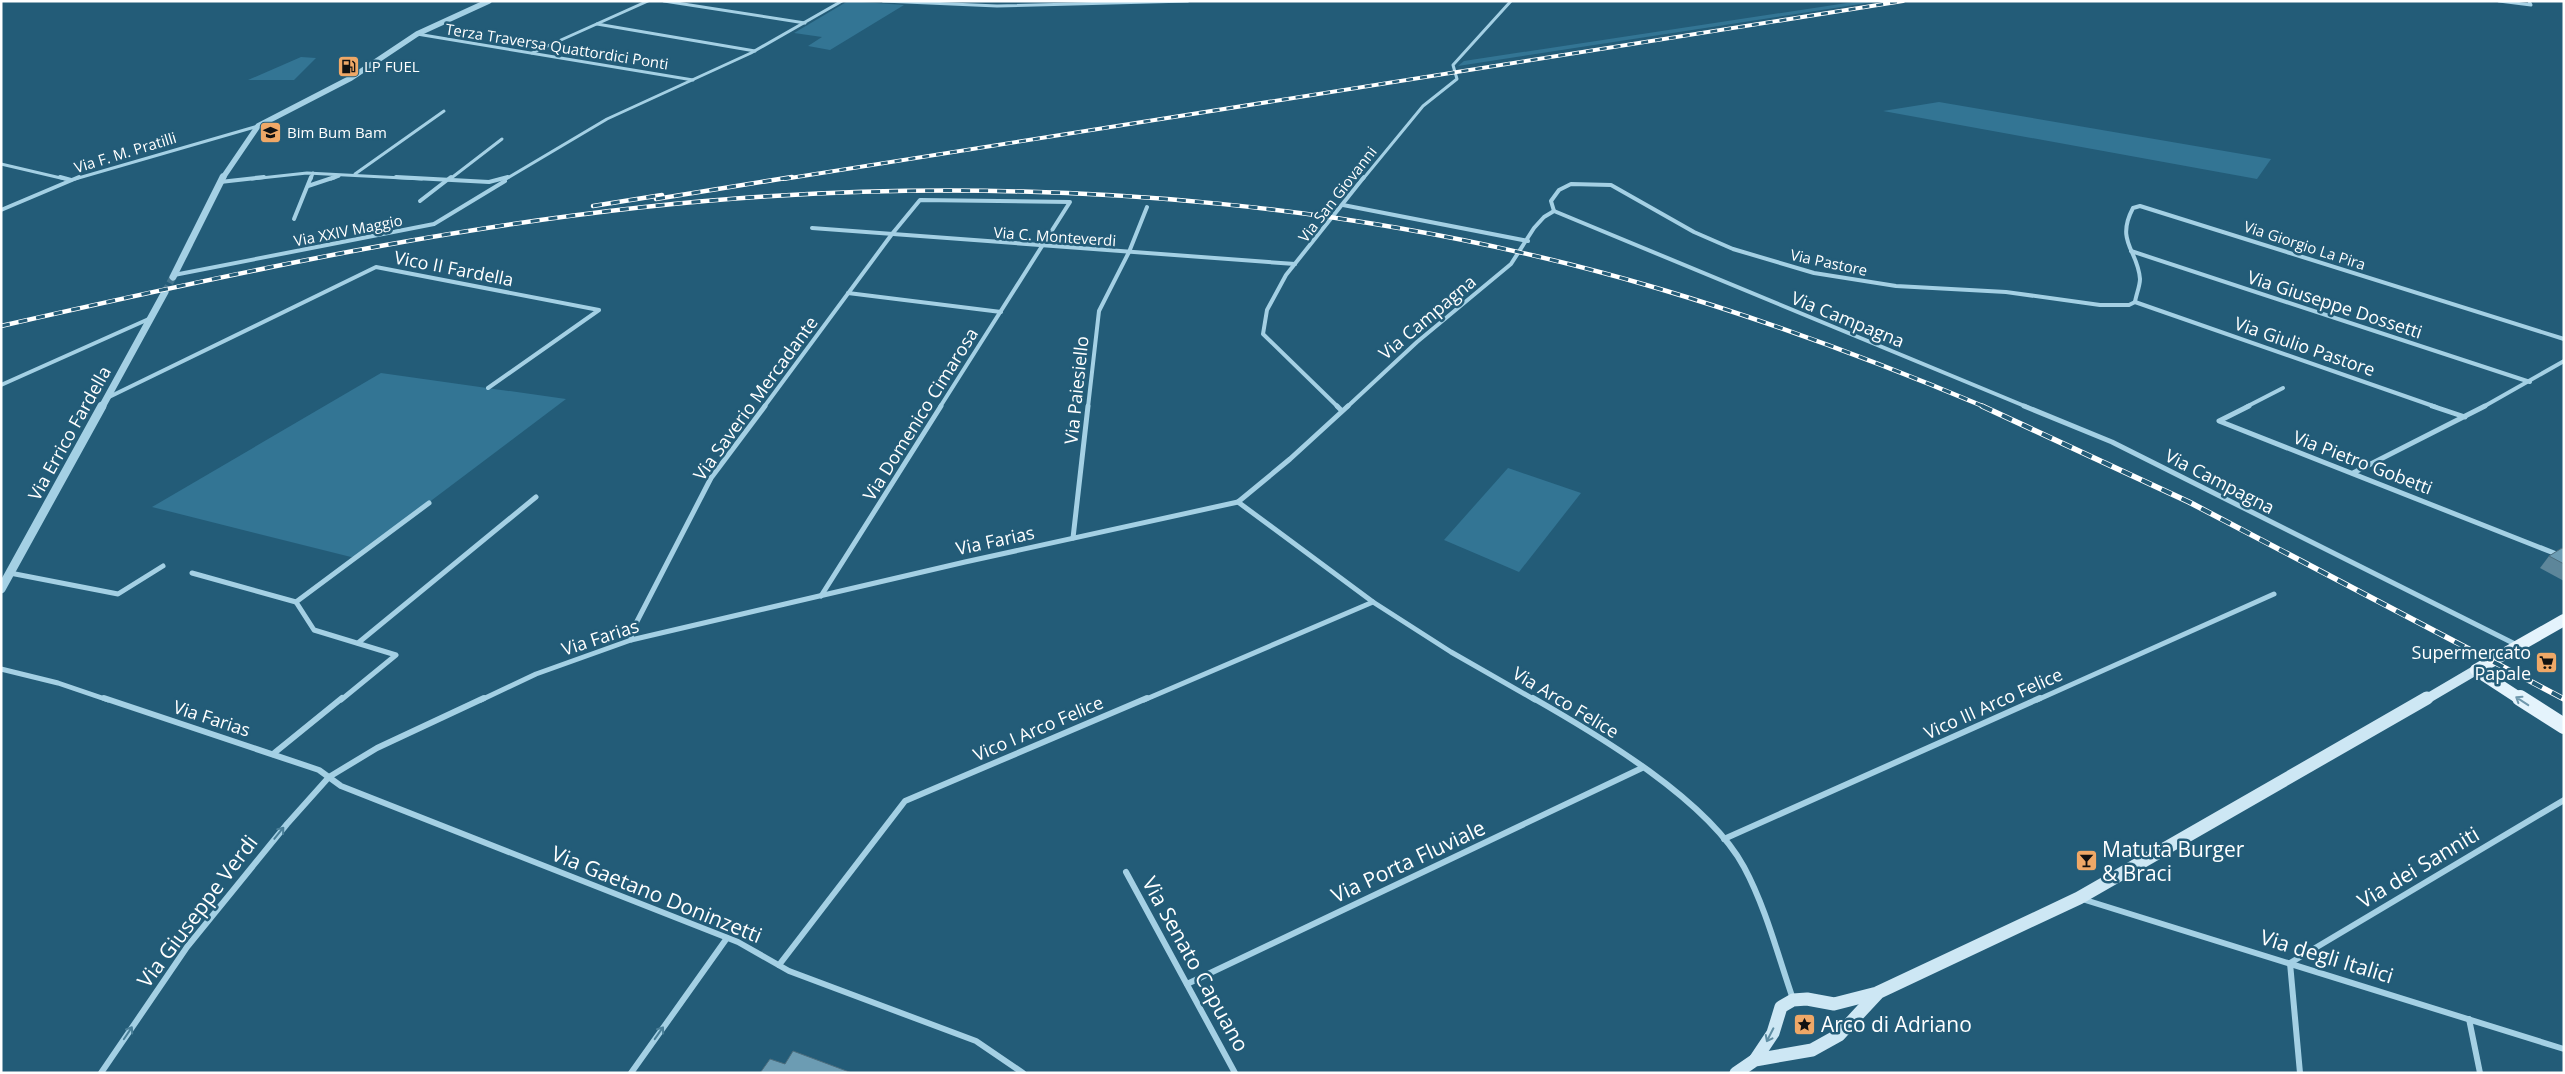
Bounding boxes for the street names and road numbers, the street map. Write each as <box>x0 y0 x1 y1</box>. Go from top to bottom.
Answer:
street label: Terza Traversa Quattordici Ponti <box>444 18 670 74</box>
street label: Via F. M. Pratilli <box>71 127 179 177</box>
street label: Via San Giovanni <box>1293 142 1381 246</box>
street label: Via XXIV Maggio <box>292 210 404 250</box>
street label: Via Giorgio La Pira <box>2242 216 2368 274</box>
street label: Via C. Monteverdi <box>993 222 1117 250</box>
street label: Via Pastore <box>1789 244 1869 280</box>
street label: Vico II Fardella <box>392 245 516 291</box>
street label: Via Giuseppe Dossetti <box>2244 264 2426 344</box>
street label: Via Campagna <box>1373 269 1481 365</box>
street label: Via Campagna <box>1788 285 1908 353</box>
street label: Via Saverio Mercadante <box>687 311 823 485</box>
street label: Via Giulio Pastore <box>2231 311 2379 381</box>
street label: Via Domenico Cimarosa <box>857 323 983 505</box>
street label: Via Paiesiello <box>1058 335 1094 445</box>
street label: Via Errico Fardella <box>22 361 116 505</box>
street label: Via Pietro Gobetti <box>2290 424 2436 500</box>
street label: Via Campagna <box>2161 443 2279 519</box>
street label: Via Farias <box>954 520 1036 560</box>
street label: Via Farias <box>558 613 642 661</box>
street label: Via Arco Felice <box>1508 661 1624 743</box>
street label: Vico III Arco Felice <box>1920 662 2066 744</box>
street label: Vico I Arco Felice <box>969 690 1107 766</box>
street label: Via Farias <box>170 694 254 742</box>
street label: Via Porta Fluviale <box>1326 813 1490 909</box>
street label: Via dei Sanniti <box>2352 820 2484 914</box>
street label: Via Giuseppe Verdi <box>130 829 264 993</box>
street label: Via Gaetano Doninzetti <box>548 839 766 949</box>
street label: Via Senato Capuano <box>1136 871 1256 1057</box>
street label: Via degli Italici <box>2257 922 2397 990</box>

